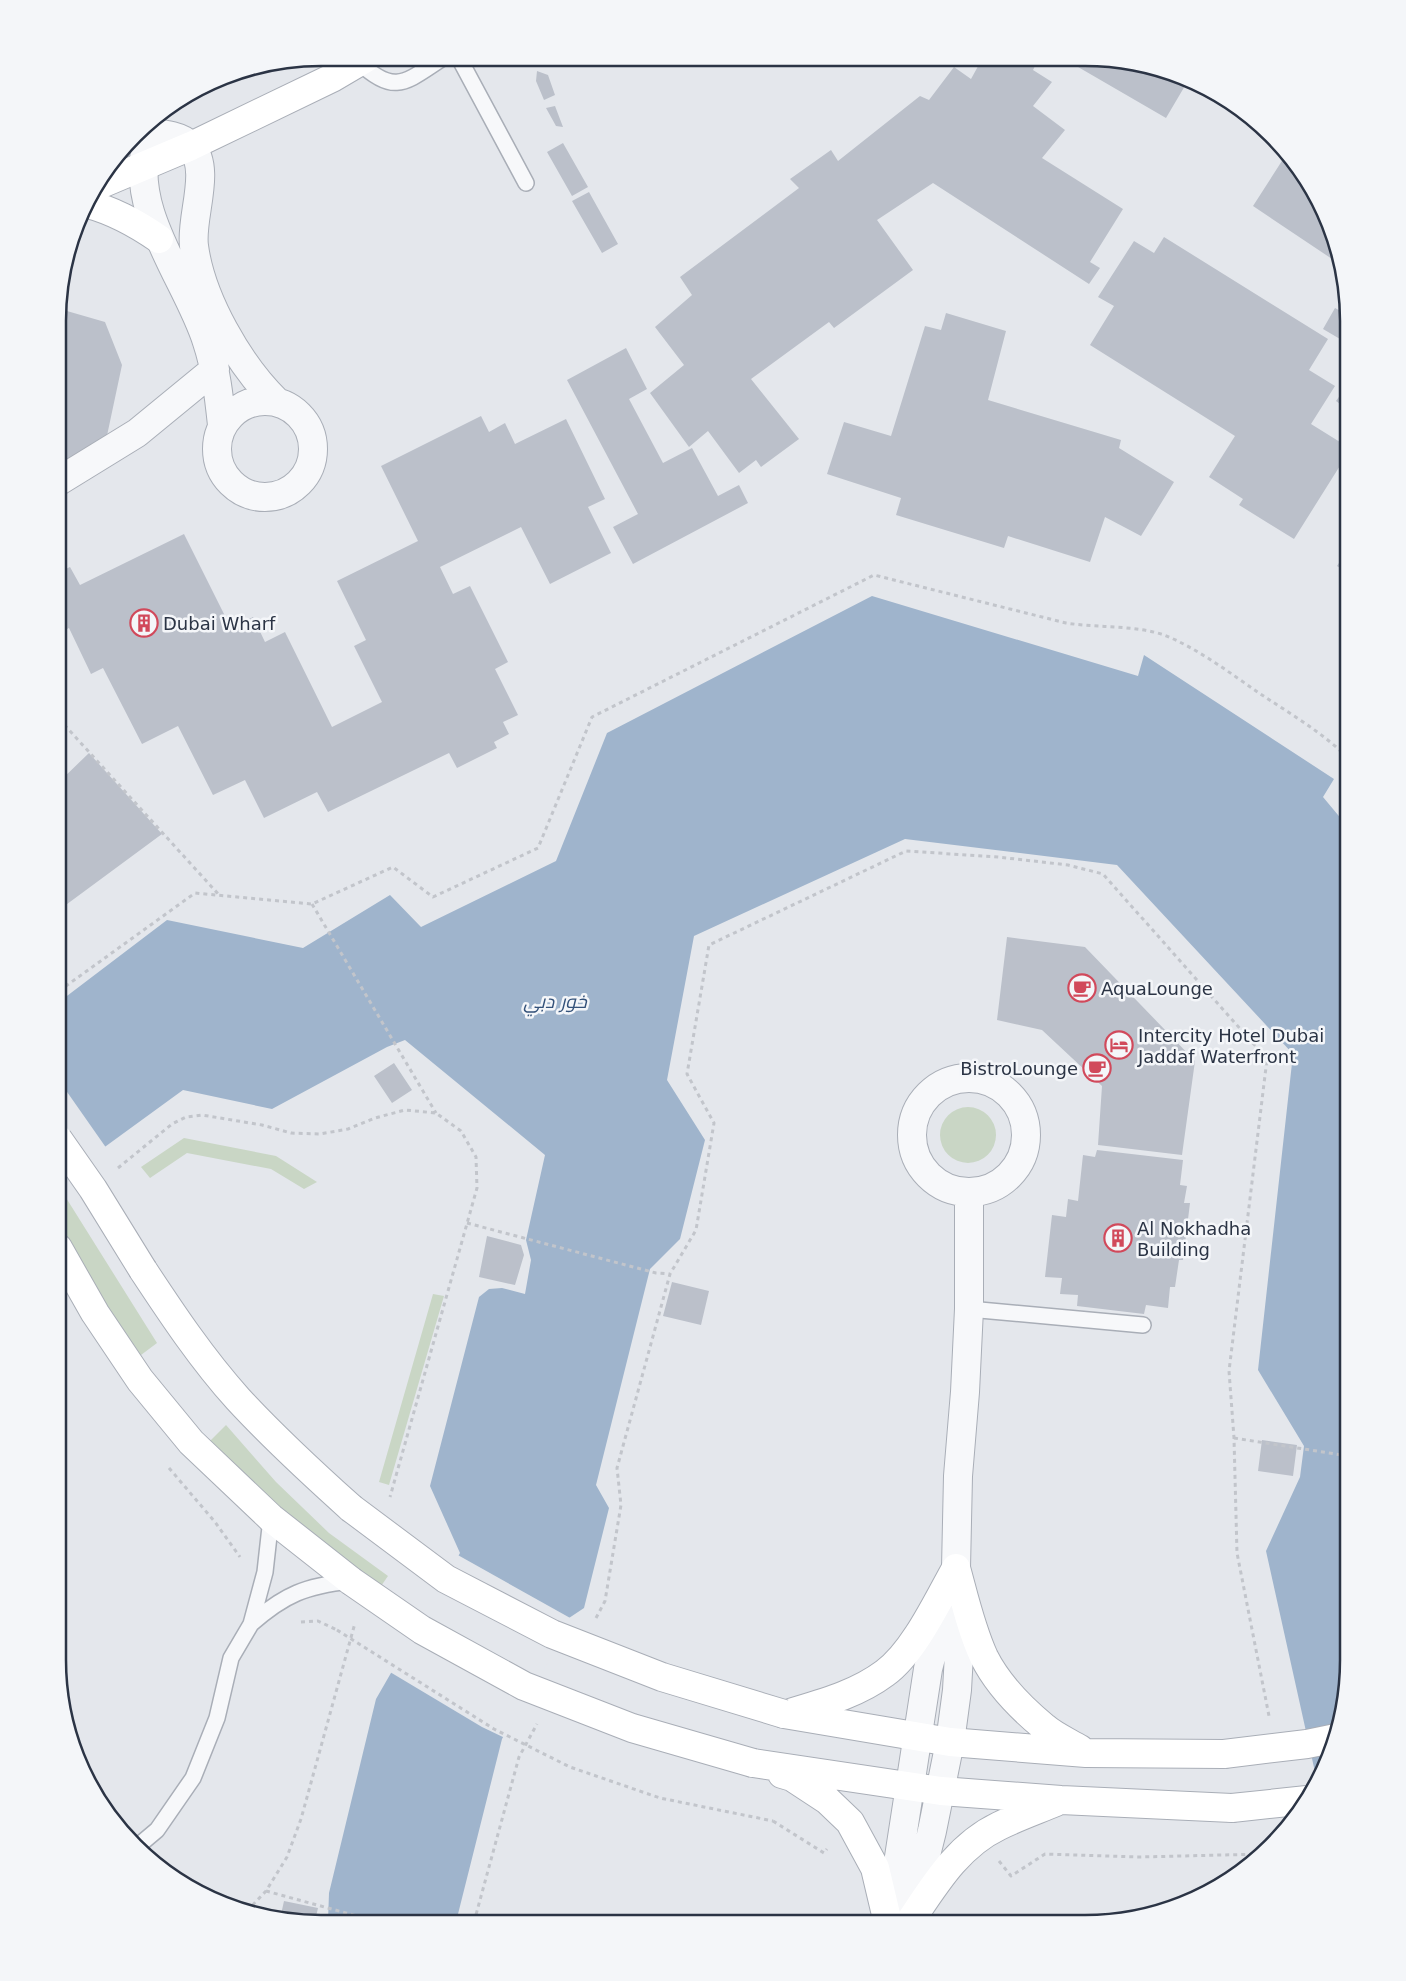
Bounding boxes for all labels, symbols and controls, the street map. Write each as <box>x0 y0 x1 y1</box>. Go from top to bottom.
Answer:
building icon: Dubai Wharf <box>129 608 159 638</box>
place label: Dubai Wharf <box>163 613 276 634</box>
cafe icon: AquaLounge <box>1067 973 1097 1003</box>
place label: AquaLounge <box>1101 978 1213 999</box>
water label: خور دبي <box>523 990 588 1017</box>
place label: Intercity Hotel Dubai Jaddaf Waterfront <box>1137 1025 1324 1067</box>
hotel icon: Intercity Hotel Dubai Jaddaf Waterfront <box>1104 1030 1134 1060</box>
cafe icon: BistroLounge <box>1082 1053 1112 1083</box>
place label: BistroLounge <box>960 1058 1078 1079</box>
place label: Al Nokhadha Building <box>1137 1218 1251 1260</box>
building icon: Al Nokhadha Building <box>1103 1223 1133 1253</box>

